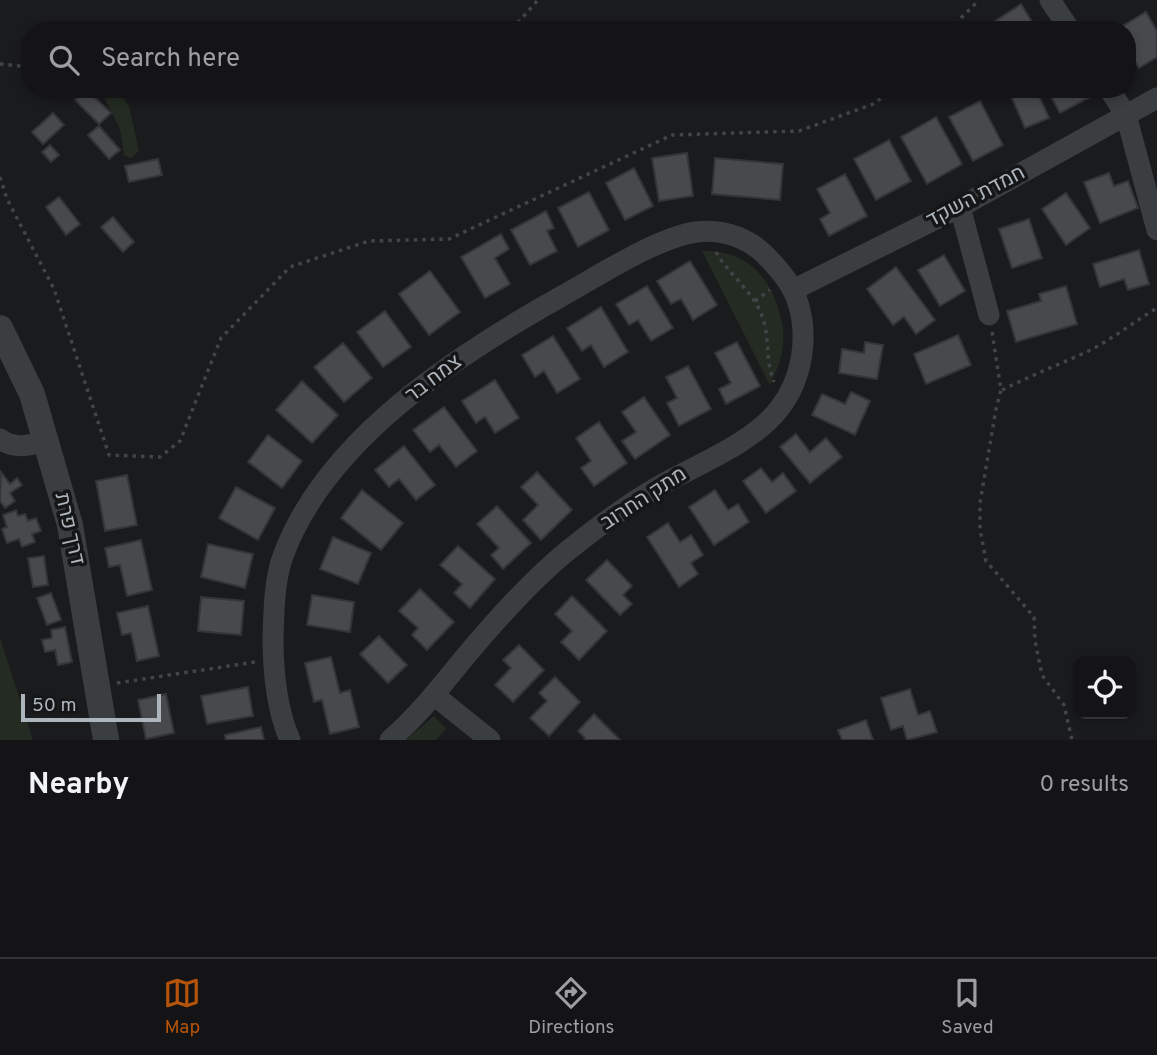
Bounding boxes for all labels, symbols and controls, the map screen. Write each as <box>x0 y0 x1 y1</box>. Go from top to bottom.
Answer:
search box <box>21 21 1136 98</box>
icon: search <box>45 41 83 79</box>
text: Search here <box>101 43 240 76</box>
street label: חמדת השקד <box>922 160 1030 234</box>
street label: צמח בר <box>400 349 468 409</box>
street label: מתק החרוב <box>596 461 692 537</box>
street label: דרך פרת <box>48 490 90 568</box>
map controls <box>1073 656 1136 719</box>
button: locate <box>1073 656 1136 719</box>
scale bar <box>21 691 161 723</box>
text: 50 m <box>32 694 77 718</box>
text: Nearby <box>28 767 129 804</box>
text: 0 results <box>1040 771 1129 800</box>
tab: Map <box>163 974 201 1040</box>
tab: Directions <box>528 974 615 1040</box>
tab: Saved <box>941 974 994 1040</box>

